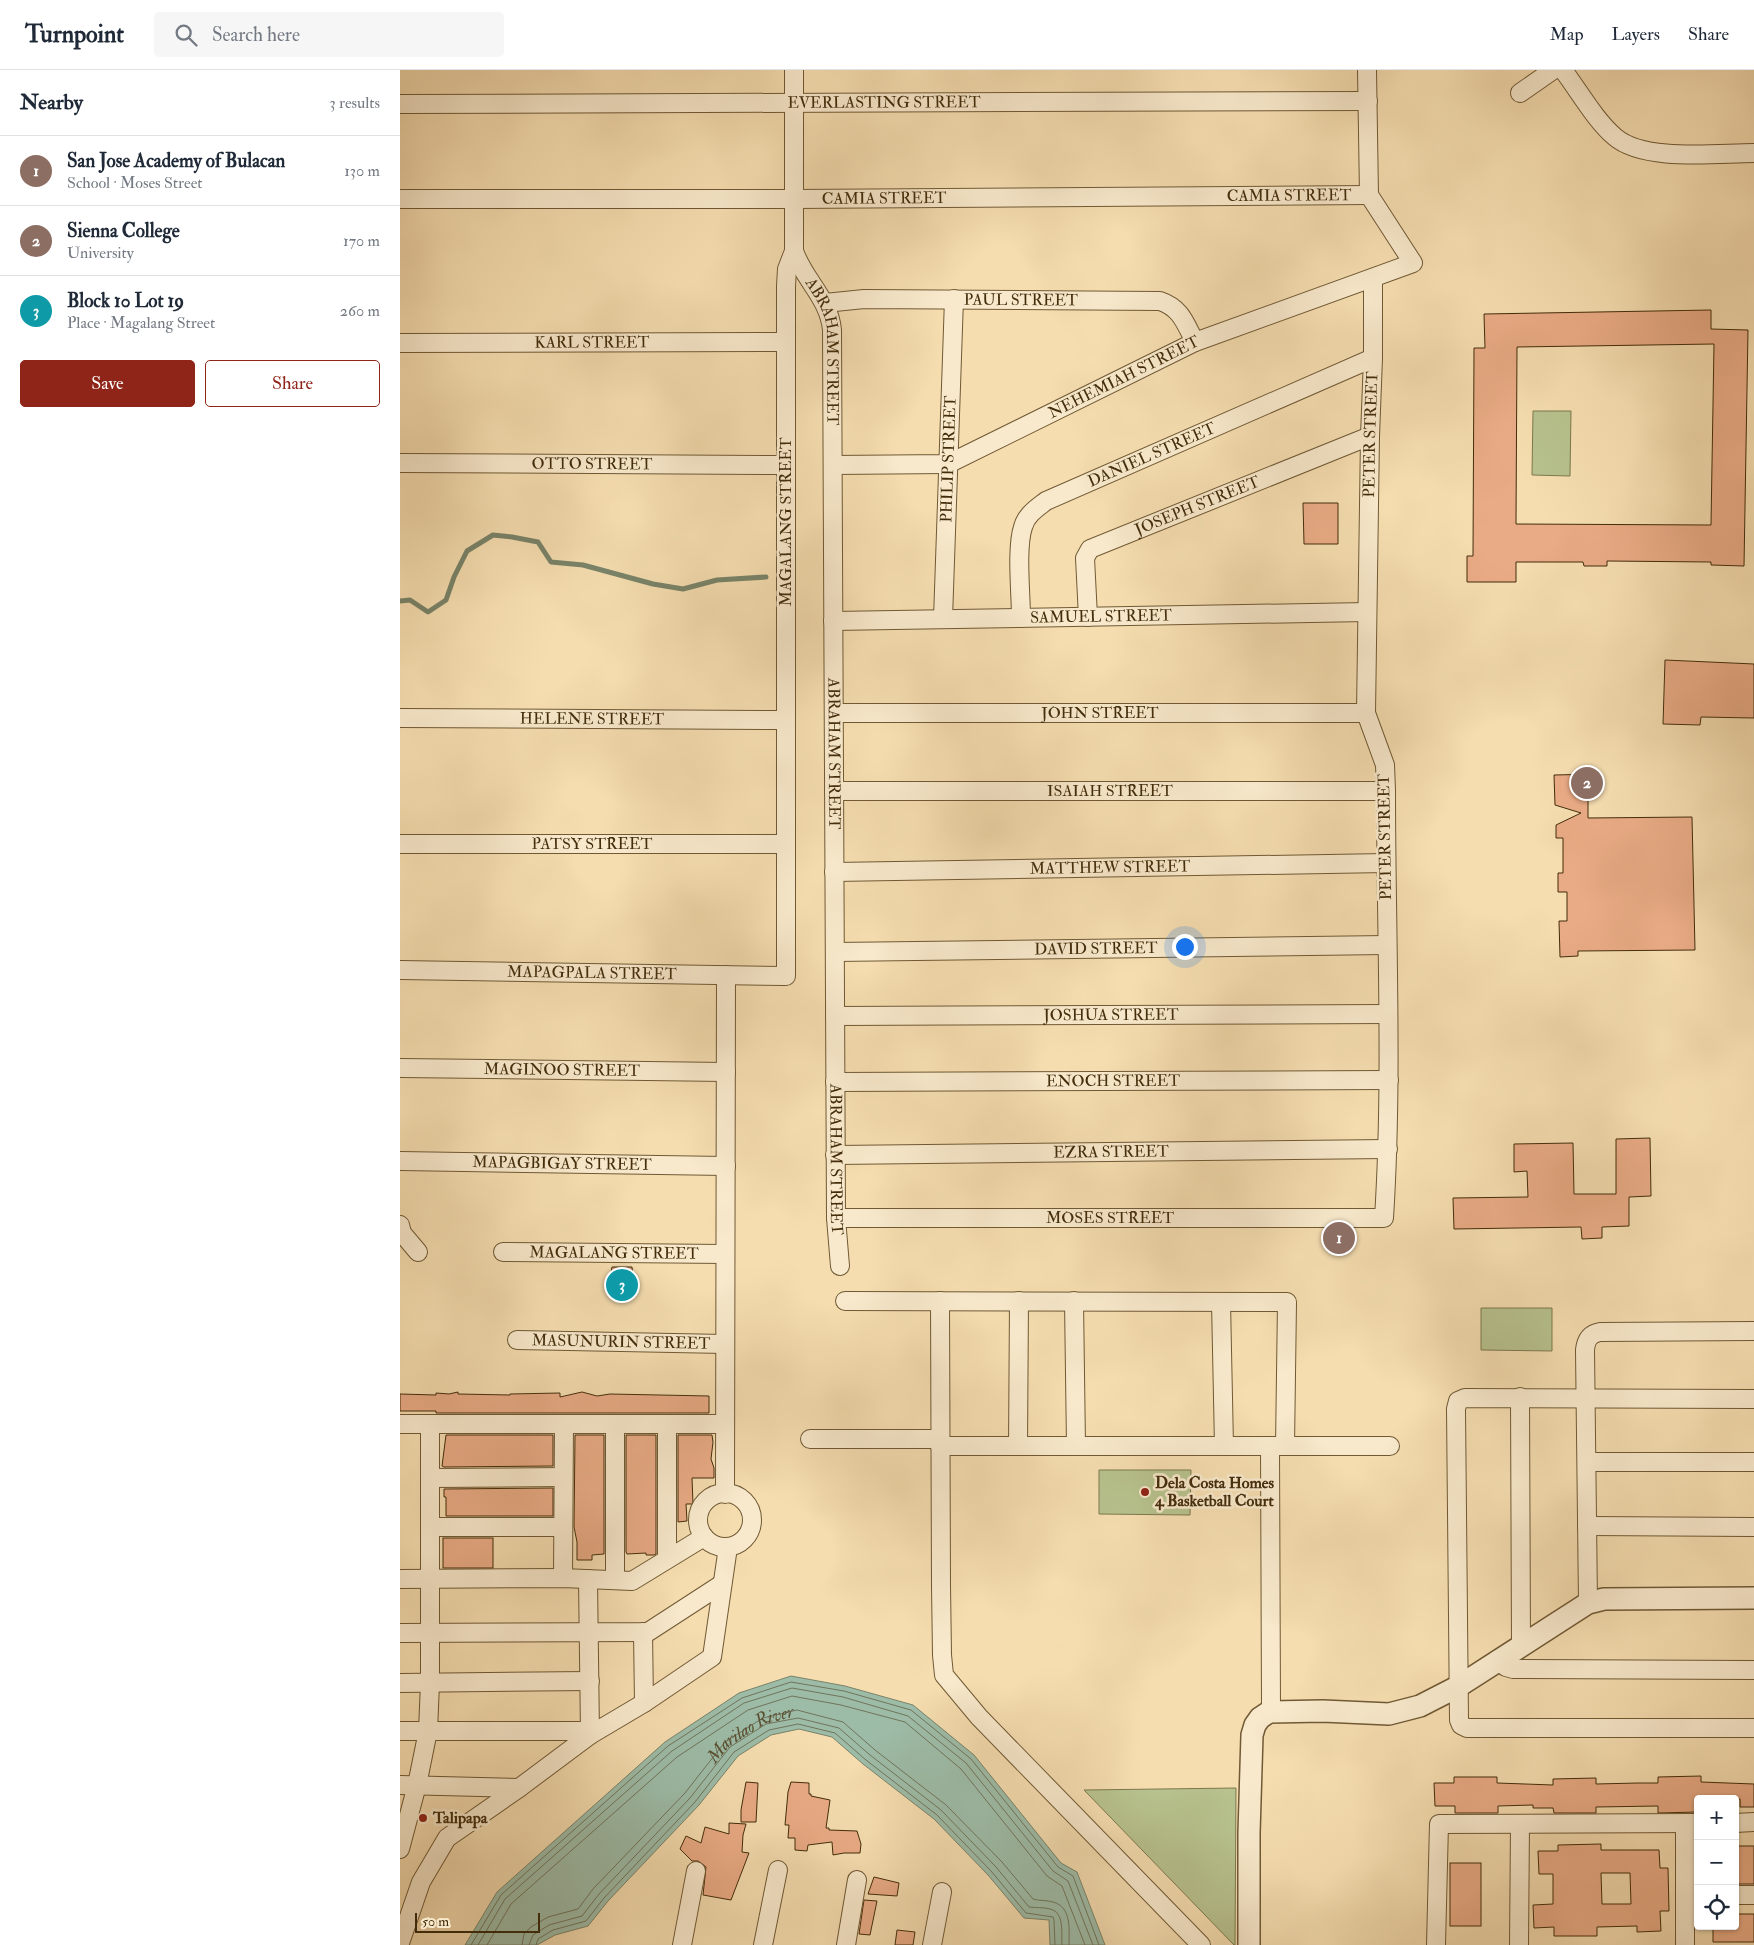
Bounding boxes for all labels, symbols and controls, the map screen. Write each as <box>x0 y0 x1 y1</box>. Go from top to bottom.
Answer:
search box <box>154 12 504 57</box>
text: Turnpoint <box>25 19 124 50</box>
icon: search <box>172 21 200 49</box>
text: Search here <box>212 23 300 47</box>
text: Map <box>1550 23 1584 46</box>
text: Layers <box>1612 23 1660 46</box>
text: Share <box>1688 23 1729 46</box>
text: Nearby <box>20 89 83 116</box>
street label: EVERLASTING STREET <box>787 92 981 113</box>
text: 3 results <box>329 93 380 113</box>
text: San Jose Academy of Bulacan <box>67 149 285 173</box>
text: 1 <box>33 161 39 181</box>
text: 130 m <box>344 161 380 181</box>
text: School · Moses Street <box>67 173 203 193</box>
street label: CAMIA STREET <box>1227 185 1351 206</box>
street label: CAMIA STREET <box>822 188 946 209</box>
text: Sienna College <box>67 219 180 243</box>
text: 2 <box>32 231 40 251</box>
text: 170 m <box>343 231 380 251</box>
text: University <box>67 243 134 263</box>
street label: ABRAHAM STREET <box>800 273 842 426</box>
text: Block 10 Lot 19 <box>67 289 184 313</box>
street label: PAUL STREET <box>964 290 1078 310</box>
text: 3 <box>33 301 39 321</box>
text: 260 m <box>340 301 380 321</box>
text: Place · Magalang Street <box>67 313 215 333</box>
street label: NEHEMIAH STREET <box>1045 331 1203 423</box>
street label: KARL STREET <box>534 332 650 353</box>
button: Save <box>20 360 195 407</box>
button: Share <box>205 360 380 407</box>
street label: PETER STREET <box>1359 371 1382 498</box>
street label: PHILIP STREET <box>936 395 961 523</box>
street label: DANIEL STREET <box>1085 418 1219 492</box>
street label: MAGALANG STREET <box>776 437 796 607</box>
street label: OTTO STREET <box>532 454 653 474</box>
street label: JOSEPH STREET <box>1131 472 1263 541</box>
street label: SAMUEL STREET <box>1030 605 1172 628</box>
street label: ABRAHAM STREET <box>824 677 844 830</box>
street label: JOHN STREET <box>1040 703 1159 724</box>
street label: HELENE STREET <box>520 709 664 729</box>
pin: 2 <box>1571 764 1603 802</box>
street label: PETER STREET <box>1374 774 1396 900</box>
street label: ISAIAH STREET <box>1047 781 1173 801</box>
street label: PATSY STREET <box>532 834 653 854</box>
street label: MATTHEW STREET <box>1030 856 1191 879</box>
your location <box>1172 934 1198 960</box>
street label: DAVID STREET <box>1034 938 1158 959</box>
street label: MAPAGPALA STREET <box>507 962 677 984</box>
street label: JOSHUA STREET <box>1042 1005 1179 1026</box>
street label: MAGINOO STREET <box>484 1059 640 1081</box>
street label: ENOCH STREET <box>1046 1071 1180 1091</box>
street label: ABRAHAM STREET <box>825 1083 847 1236</box>
street label: EZRA STREET <box>1053 1141 1169 1163</box>
street label: MAPAGBIGAY STREET <box>472 1152 652 1175</box>
street label: MOSES STREET <box>1046 1208 1174 1228</box>
pin: 1 <box>1323 1219 1355 1257</box>
street label: MAGALANG STREET <box>529 1242 699 1264</box>
pin: 3 <box>606 1266 638 1304</box>
street label: MASUNURIN STREET <box>532 1330 711 1354</box>
place label: Dela Costa Homes 4 Basketball Court <box>1154 1473 1274 1511</box>
marker: Dela Costa Homes 4 Basketball Court <box>1139 1486 1151 1498</box>
water label: Marilao River <box>701 1699 797 1768</box>
map controls <box>1694 1795 1739 1930</box>
button: + <box>1694 1795 1739 1840</box>
place label: Talipapa <box>432 1808 488 1829</box>
marker: Talipapa <box>417 1812 429 1824</box>
button: − <box>1694 1840 1739 1885</box>
button: locate <box>1694 1885 1739 1930</box>
scale bar <box>415 1910 540 1933</box>
text: 50 m <box>422 1913 449 1930</box>

